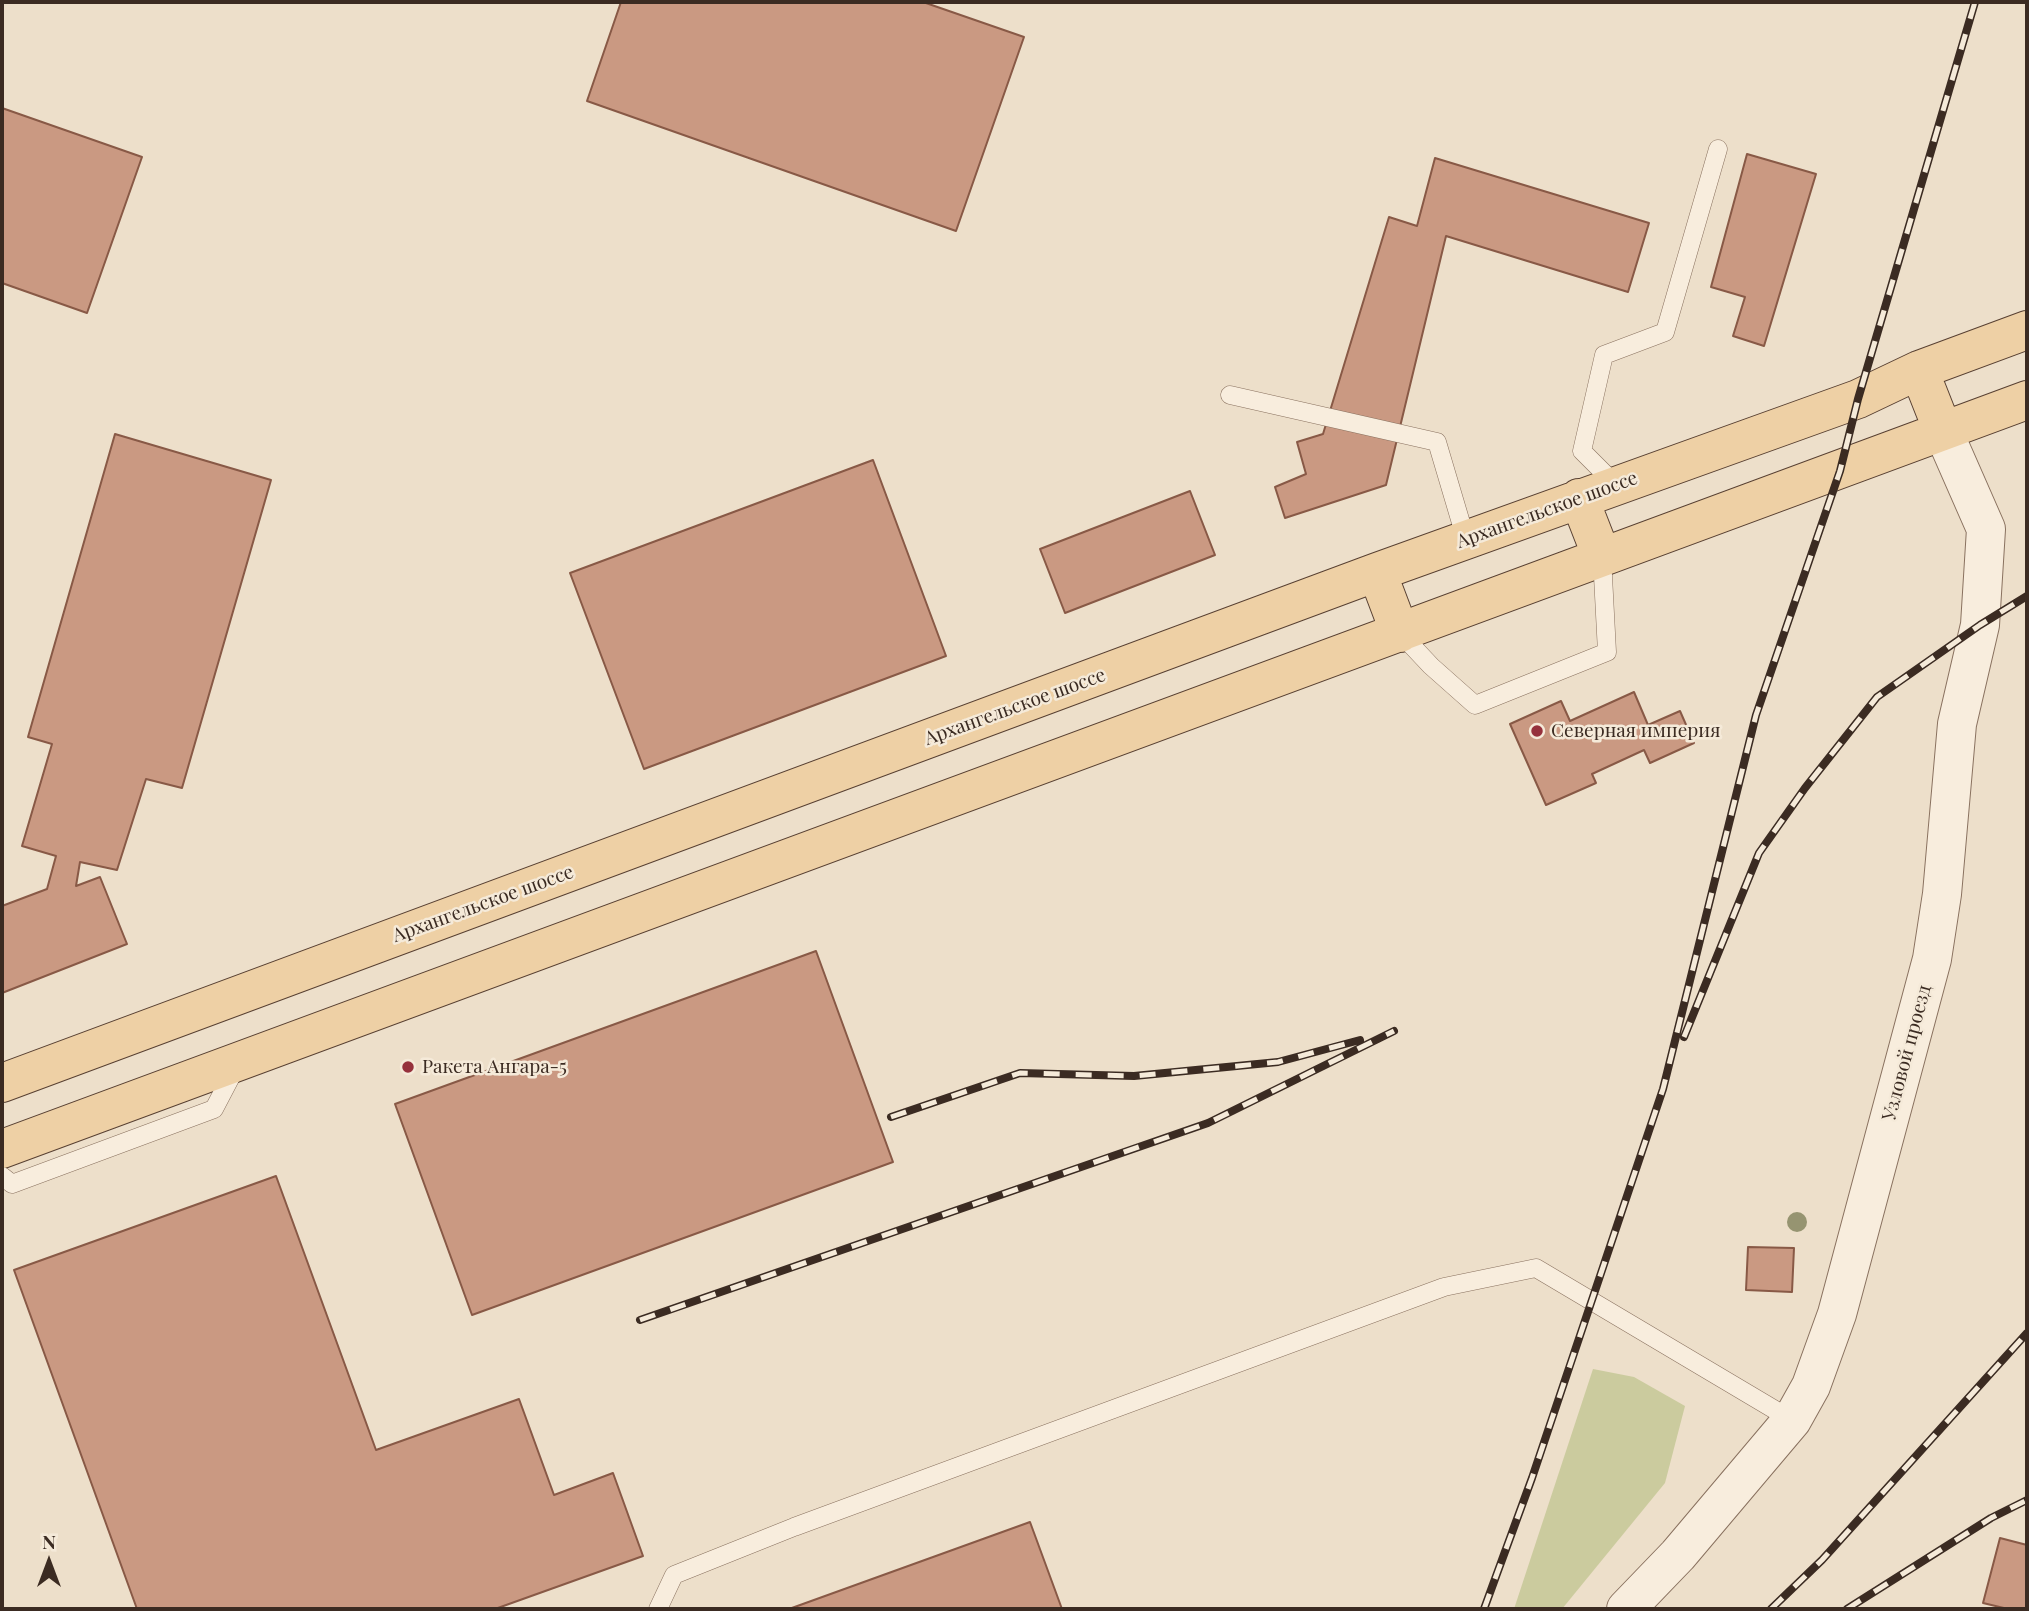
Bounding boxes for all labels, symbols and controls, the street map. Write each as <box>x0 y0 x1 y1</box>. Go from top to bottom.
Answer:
street label: Архангельское шоссе <box>1453 467 1641 553</box>
street label: Архангельское шоссе <box>921 664 1109 750</box>
place label: Северная империя <box>1551 720 1720 742</box>
marker: Северная империя <box>1529 723 1545 739</box>
street label: Архангельское шоссе <box>389 861 577 947</box>
street label: Узловой проезд <box>1878 983 1936 1123</box>
place label: Ракета Ангара-5 <box>422 1056 567 1078</box>
marker: Ракета Ангара-5 <box>400 1059 416 1075</box>
north arrow <box>14 1527 84 1597</box>
text: N <box>42 1528 56 1554</box>

